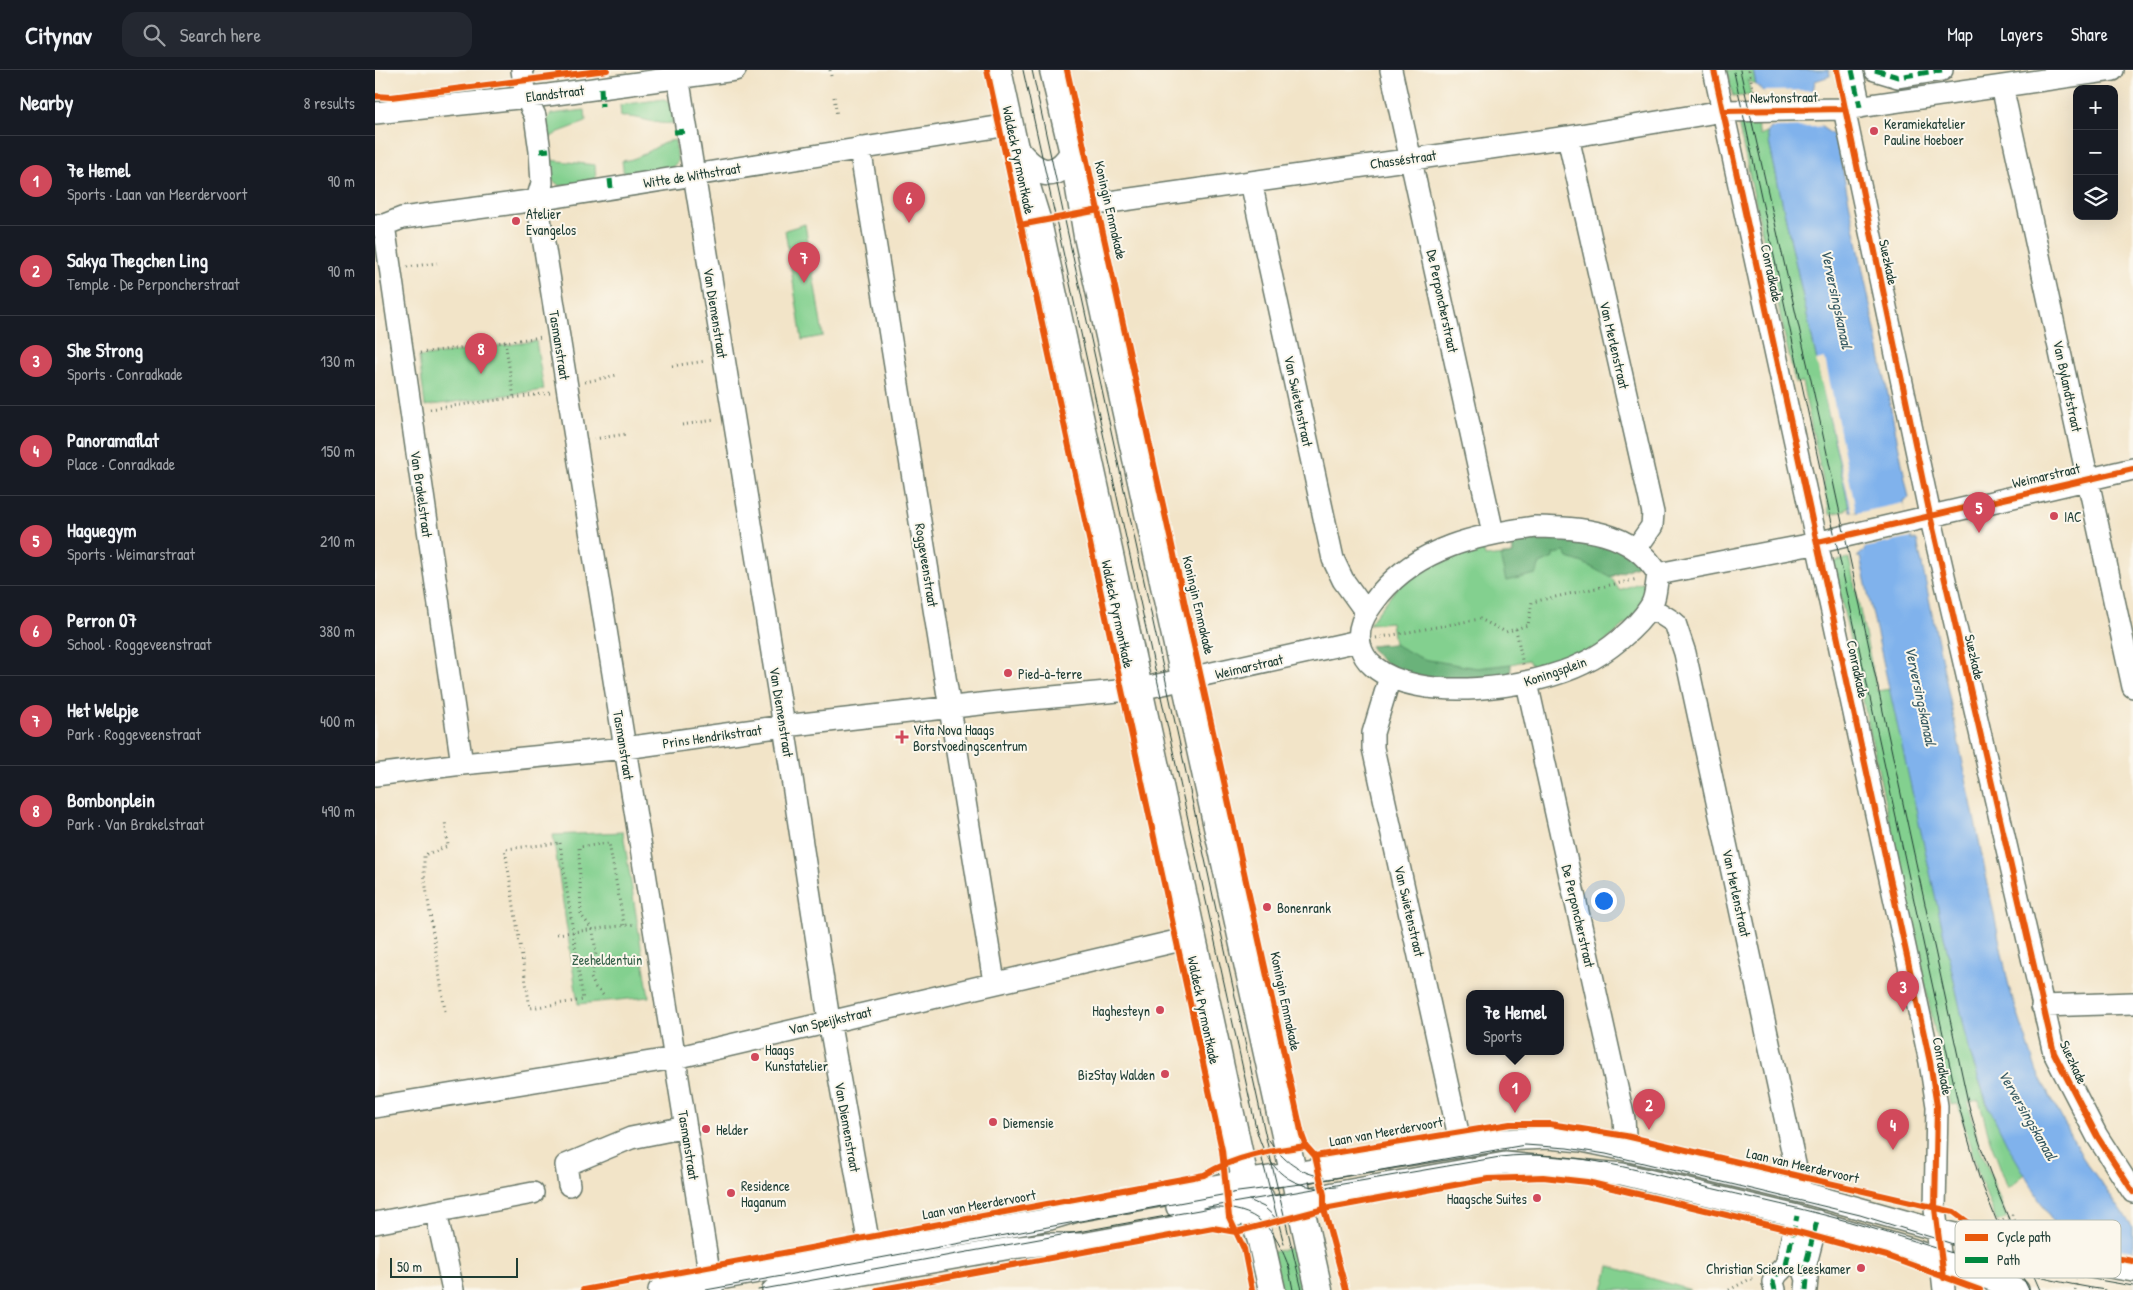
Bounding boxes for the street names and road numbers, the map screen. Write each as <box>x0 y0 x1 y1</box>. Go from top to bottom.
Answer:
street label: Elandstraat <box>525 80 585 106</box>
street label: Newtonstraat <box>1750 87 1818 107</box>
street label: Waldeck Pyrmontkade <box>997 104 1040 216</box>
street label: Chasséstraat <box>1369 145 1438 173</box>
street label: Witte de Withstraat <box>642 158 742 192</box>
street label: Koningin Emmakade <box>1089 159 1132 262</box>
street label: Suezkade <box>1875 238 1903 287</box>
street label: Conradkade <box>1757 243 1787 304</box>
street label: De Perponcherstraat <box>1422 248 1463 355</box>
street label: Van Diemenstraat <box>699 267 733 360</box>
street label: Van Merlenstraat <box>1596 299 1634 391</box>
street label: Tasmanstraat <box>545 309 575 381</box>
street label: Van Bylandtstraat <box>2048 338 2087 434</box>
street label: Van Swietenstraat <box>1280 354 1318 448</box>
street label: Van Brakelstraat <box>407 449 438 539</box>
street label: Weimarstraat <box>2010 458 2082 492</box>
street label: Roggeveenstraat <box>910 522 943 609</box>
street label: Koningin Emmakade <box>1177 554 1220 657</box>
street label: Waldeck Pyrmontkade <box>1096 558 1139 670</box>
street label: Suezkade <box>1961 632 1990 682</box>
street label: Conradkade <box>1843 639 1873 700</box>
street label: Weimarstraat <box>1213 649 1285 683</box>
street label: Koningsplein <box>1521 651 1589 692</box>
street label: Van Diemenstraat <box>765 666 799 759</box>
street label: Tasmanstraat <box>609 709 639 781</box>
street label: Prins Hendrikstraat <box>661 720 763 752</box>
street label: Van Merlenstraat <box>1718 847 1756 939</box>
street label: De Perponcherstraat <box>1557 863 1600 970</box>
street label: Van Swietenstraat <box>1390 864 1430 958</box>
street label: Koningin Emmakade <box>1265 950 1306 1053</box>
street label: Waldeck Pyrmontkade <box>1182 954 1225 1066</box>
street label: Van Speijkstraat <box>787 1001 874 1040</box>
street label: Conradkade <box>1929 1036 1957 1097</box>
street label: Suezkade <box>2056 1037 2092 1087</box>
street label: Van Diemenstraat <box>831 1081 865 1174</box>
street label: Tasmanstraat <box>674 1109 704 1181</box>
street label: Laan van Meerdervoort <box>1328 1112 1444 1150</box>
street label: Laan van Meerdervoort <box>1745 1143 1861 1187</box>
street label: Laan van Meerdervoort <box>921 1185 1037 1223</box>

